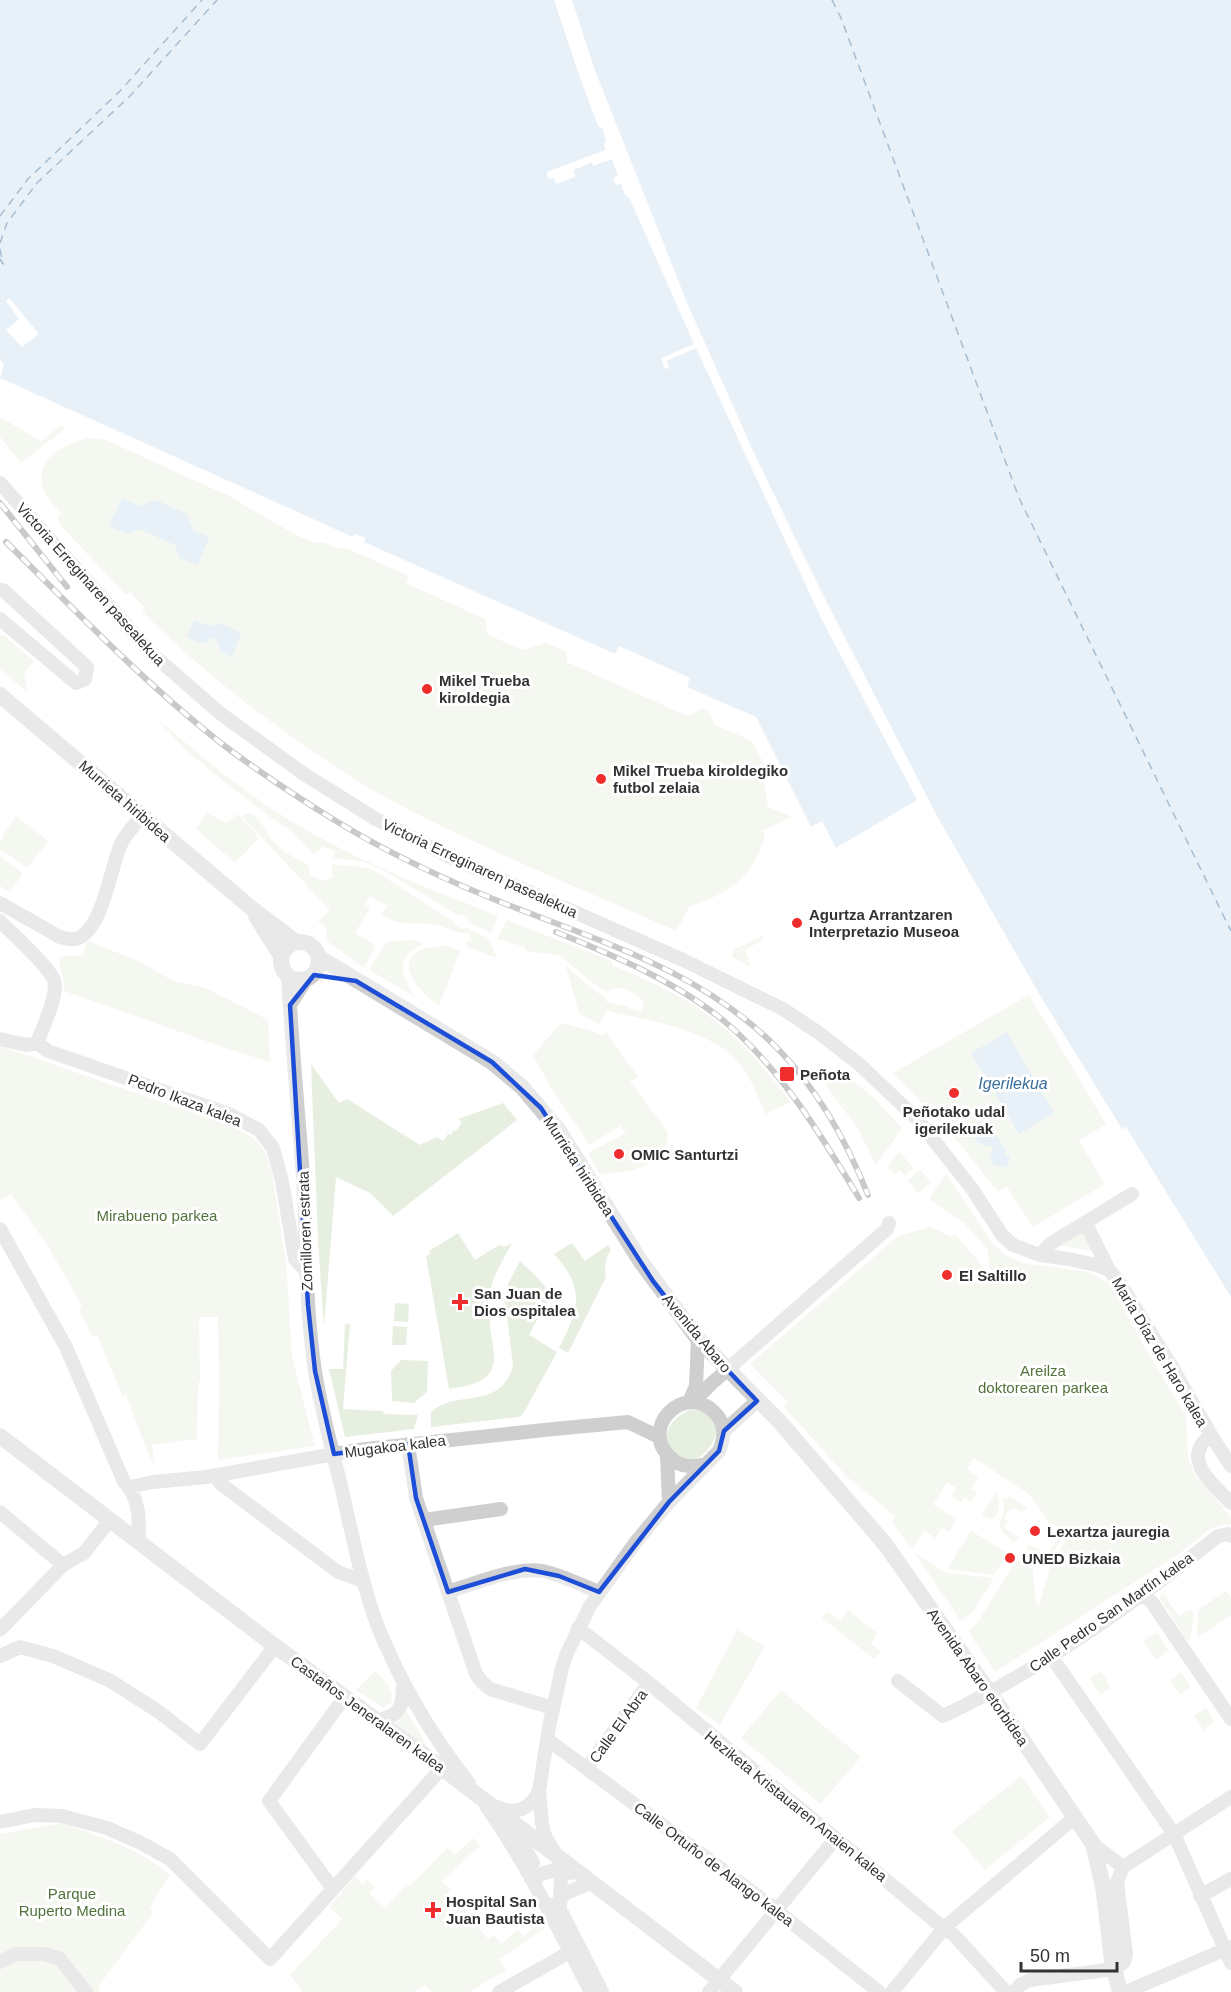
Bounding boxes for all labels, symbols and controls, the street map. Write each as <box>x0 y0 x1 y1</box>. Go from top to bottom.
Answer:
street label: Victoria Erreginaren pasealekua <box>13 499 169 669</box>
place label: Mikel Trueba kiroldegia <box>439 672 531 706</box>
marker: Mikel Trueba kiroldegia <box>420 682 434 696</box>
street label: Murrieta hiribidea <box>76 757 175 846</box>
place label: Mikel Trueba kiroldegiko futbol zelaia <box>613 762 788 796</box>
marker: Mikel Trueba kiroldegiko futbol zelaia <box>594 772 608 786</box>
street label: Victoria Erreginaren pasealekua <box>380 815 581 921</box>
place label: Agurtza Arrantzaren Interpretazio Museoa <box>809 906 960 940</box>
marker: Agurtza Arrantzaren Interpretazio Museoa <box>790 916 804 930</box>
marker: Peñota <box>778 1065 796 1083</box>
place label: Peñota <box>800 1066 851 1083</box>
street label: Pedro Ikaza kalea <box>126 1071 245 1130</box>
water label: Igerilekua <box>978 1075 1048 1092</box>
marker: Peñotako udal igerilekuak <box>947 1086 961 1100</box>
place label: Peñotako udal igerilekuak <box>903 1103 1005 1137</box>
street label: Murrieta hiribidea <box>540 1113 618 1220</box>
place label: OMIC Santurtzi <box>631 1146 739 1163</box>
marker: OMIC Santurtzi <box>612 1147 626 1161</box>
street label: Zomilloren estrata <box>294 1170 316 1291</box>
park label: Mirabueno parkea <box>97 1207 218 1224</box>
place label: El Saltillo <box>959 1267 1027 1284</box>
marker: El Saltillo <box>940 1268 954 1282</box>
street label: María Díaz de Haro kalea <box>1109 1274 1212 1430</box>
place label: San Juan de Dios ospitalea <box>474 1285 576 1319</box>
street label: Avenida Abaro <box>659 1290 735 1376</box>
marker: San Juan de Dios ospitalea <box>451 1293 469 1311</box>
park label: Areilza doktorearen parkea <box>978 1362 1109 1396</box>
street label: Mugakoa kalea <box>343 1431 447 1461</box>
place label: Lexartza jauregia <box>1047 1523 1170 1540</box>
marker: Lexartza jauregia <box>1028 1524 1042 1538</box>
street label: Calle Pedro San Martín kalea <box>1026 1548 1197 1675</box>
place label: UNED Bizkaia <box>1022 1550 1121 1567</box>
marker: UNED Bizkaia <box>1003 1551 1017 1565</box>
street label: Avenida Abaro etorbidea <box>924 1605 1032 1750</box>
street label: Castaños Jeneralaren kalea <box>287 1652 449 1776</box>
street label: Calle El Abra <box>586 1685 651 1766</box>
street label: Heziketa Kristauaren Anaien kalea <box>702 1727 891 1885</box>
street label: Calle Ortuño de Alango kalea <box>631 1798 798 1930</box>
park label: Parque Ruperto Medina <box>19 1885 126 1919</box>
place label: Hospital San Juan Bautista <box>446 1893 545 1927</box>
marker: Hospital San Juan Bautista <box>424 1901 442 1919</box>
scale bar <box>1021 1935 1117 1973</box>
text: 50 m <box>1030 1946 1070 1966</box>

